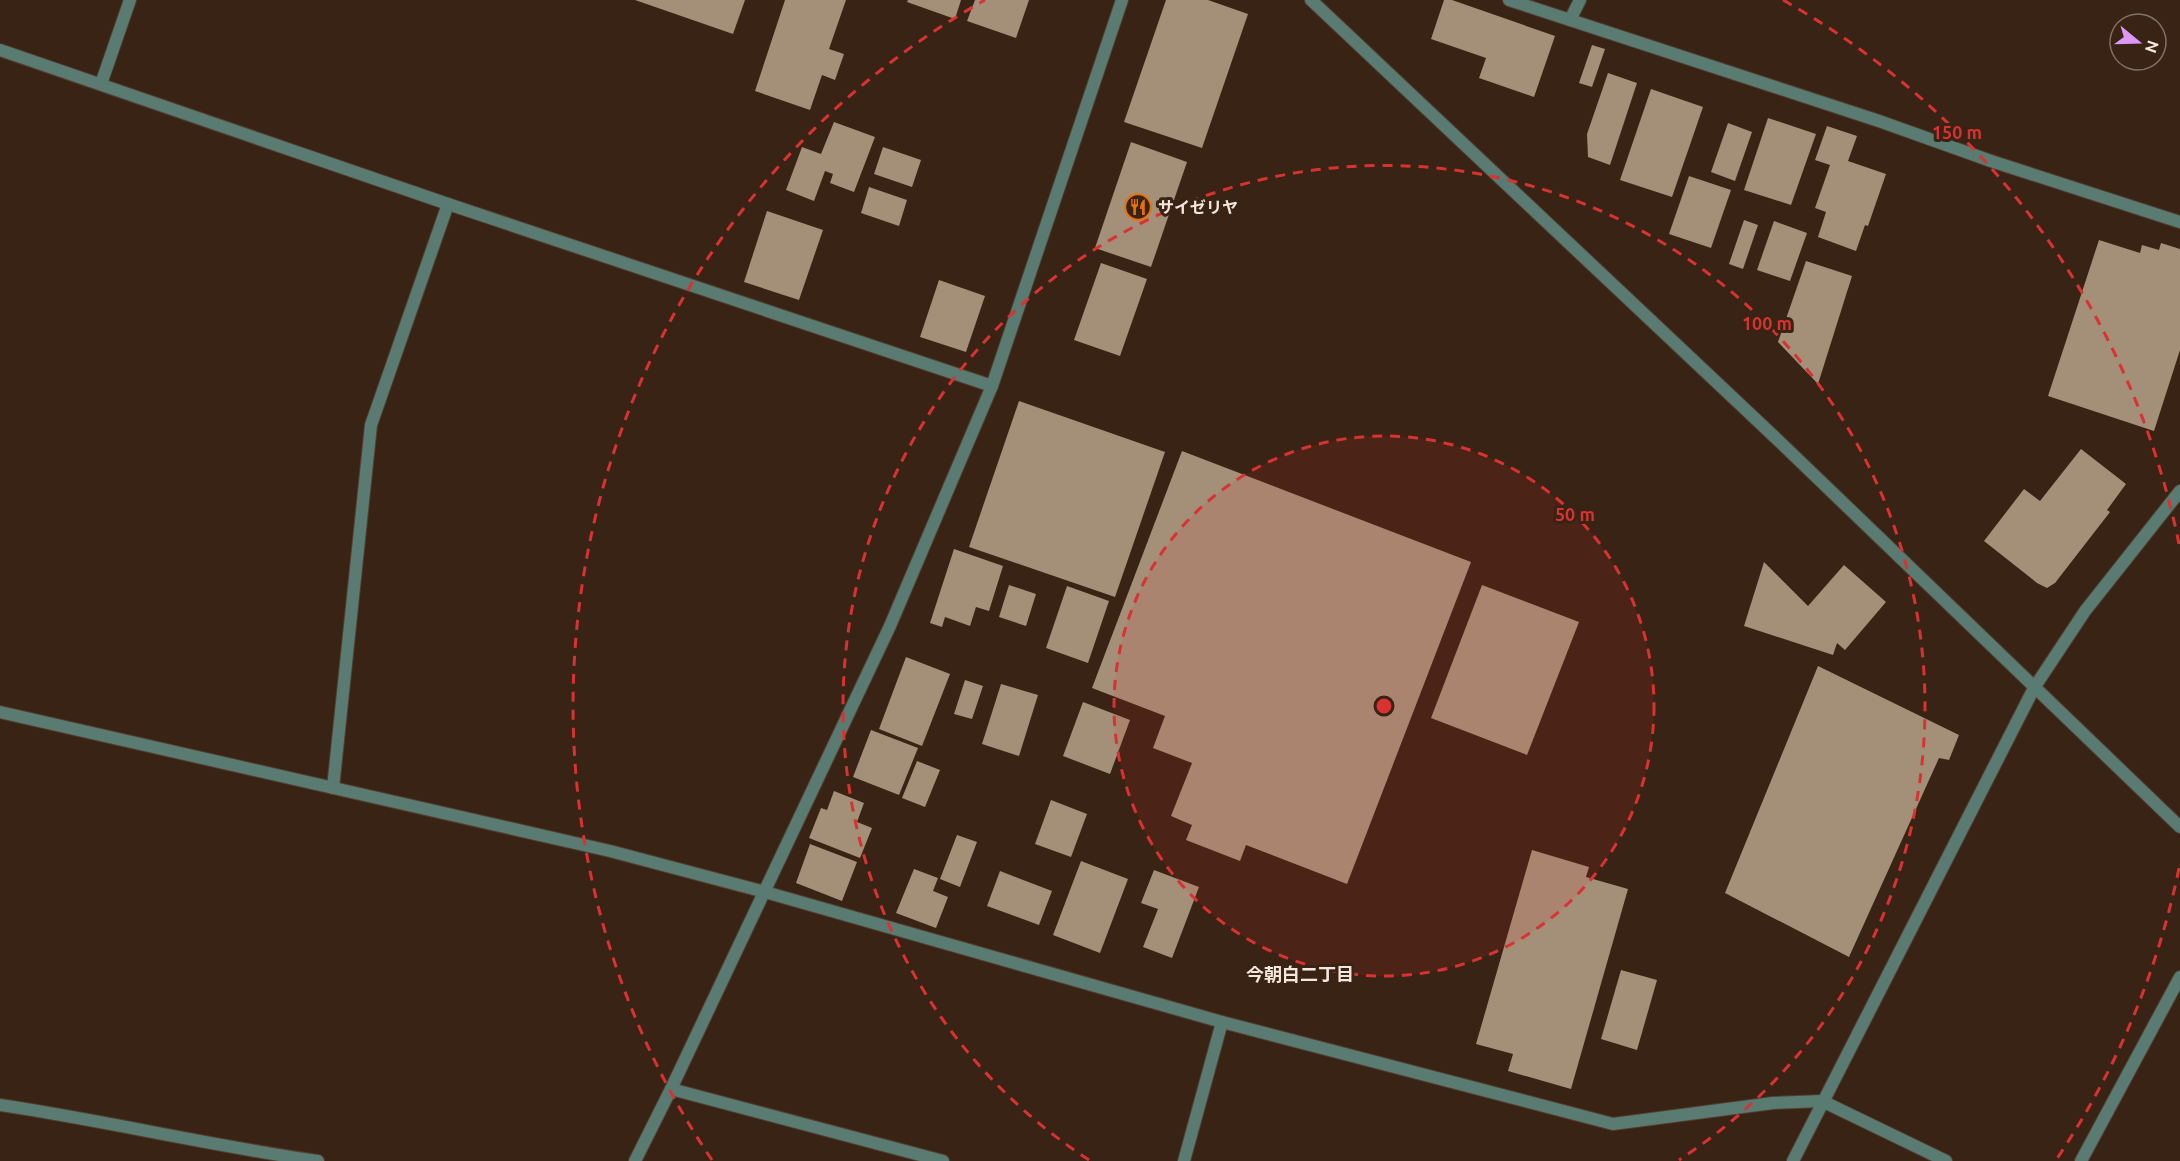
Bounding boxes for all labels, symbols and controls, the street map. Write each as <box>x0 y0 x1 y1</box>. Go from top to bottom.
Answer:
north arrow <box>2108 12 2168 72</box>
text: N <box>2142 38 2163 55</box>
text: 150 m <box>1932 122 1982 142</box>
restaurant icon: サイゼリヤ <box>1123 192 1153 222</box>
place label: サイゼリヤ <box>1158 198 1238 216</box>
text: 100 m <box>1742 313 1792 333</box>
text: 50 m <box>1555 504 1595 524</box>
centre of rings <box>1374 696 1394 716</box>
district label: 今朝白二丁目 <box>1246 964 1354 984</box>

